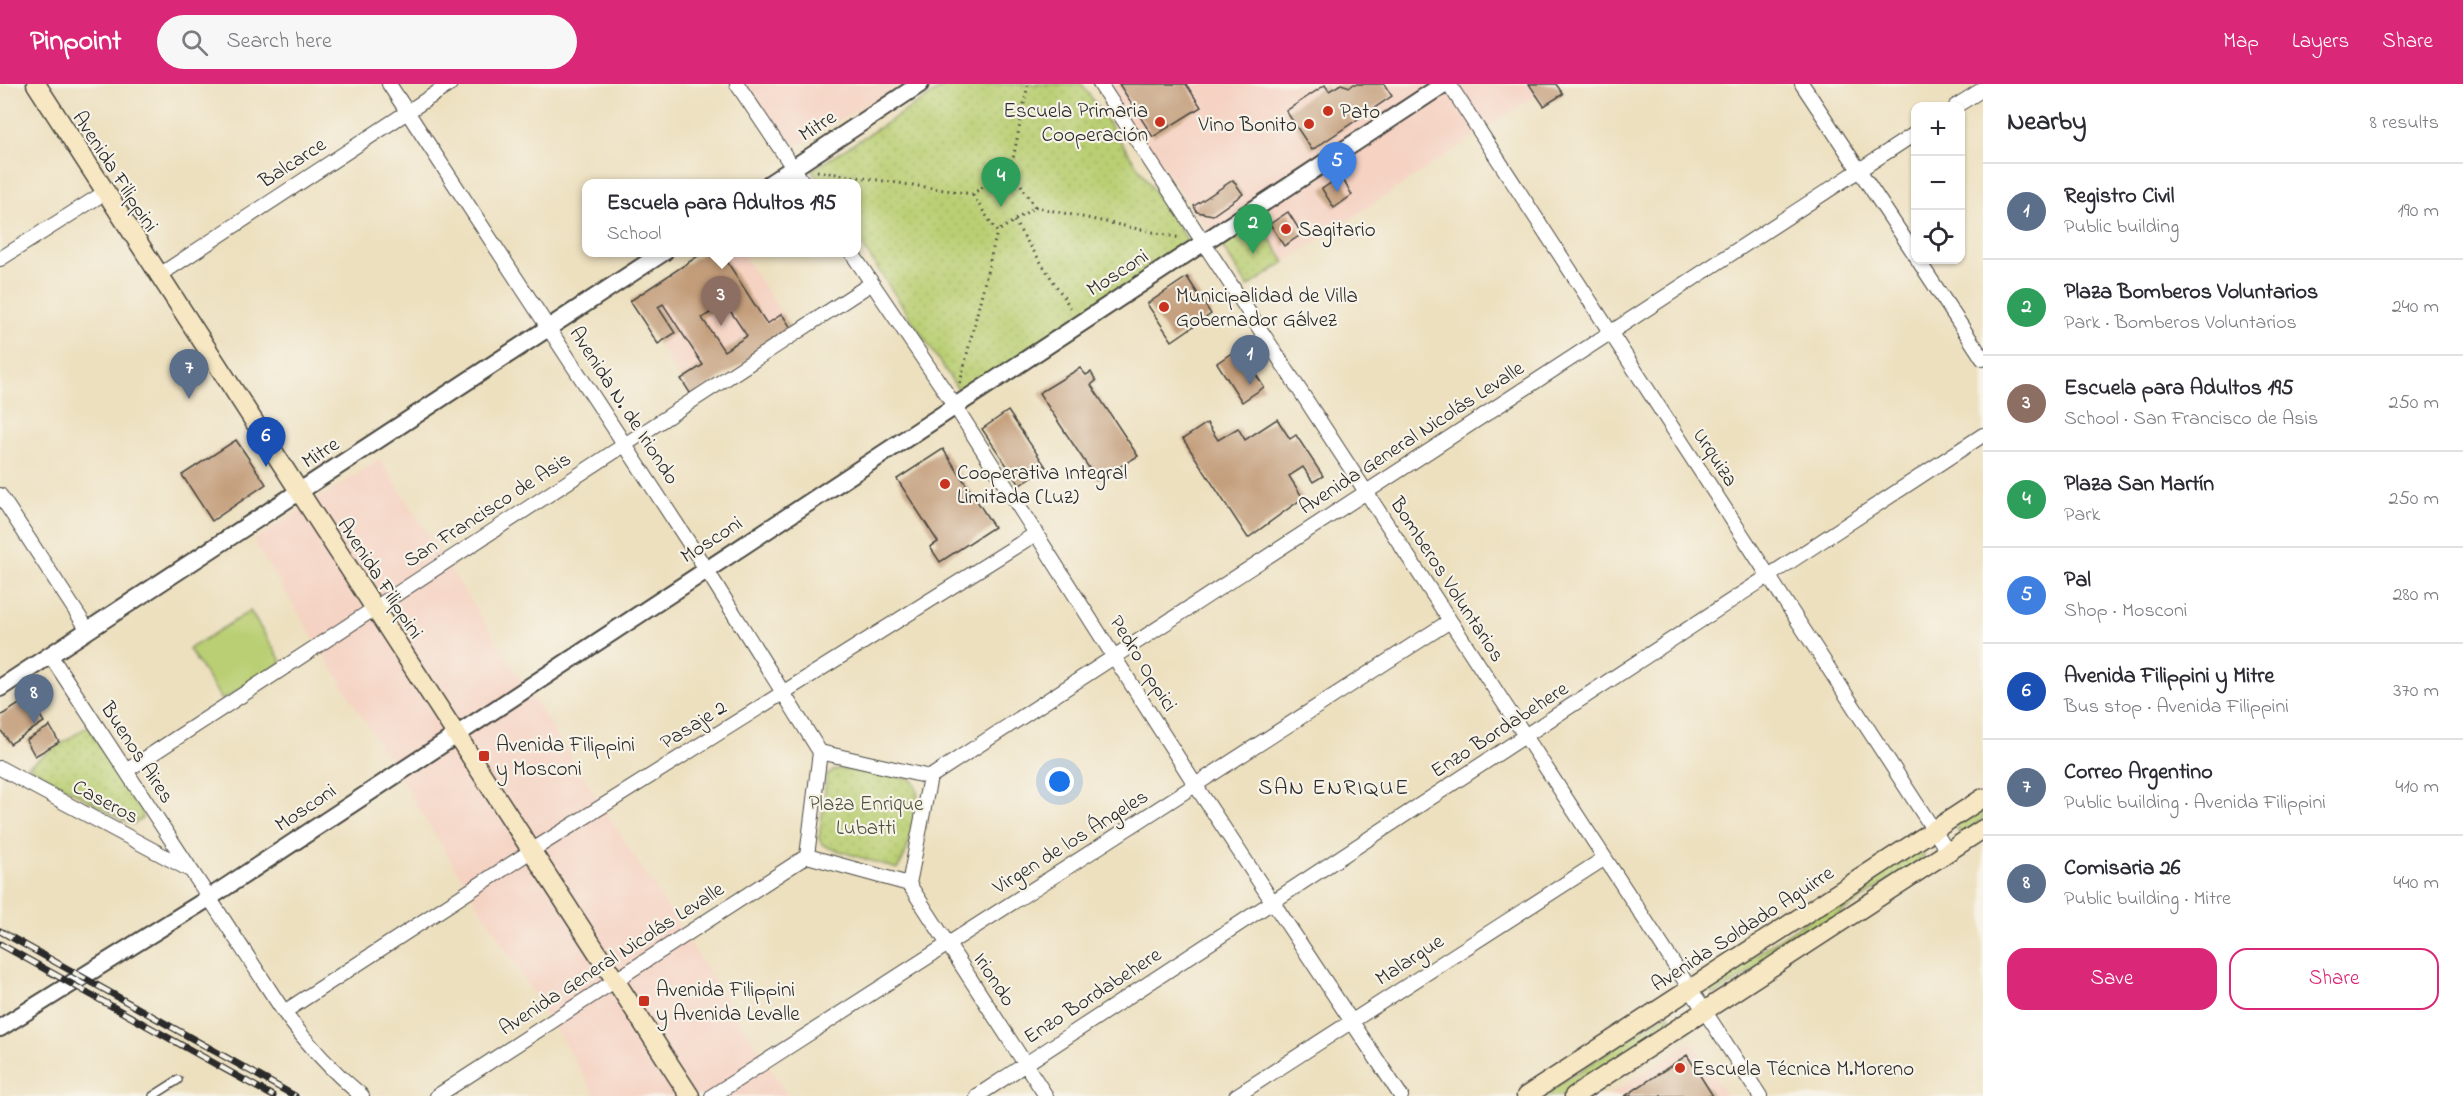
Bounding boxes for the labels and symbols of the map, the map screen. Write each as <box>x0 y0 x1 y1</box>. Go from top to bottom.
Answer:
place label: Escuela Primaria Cooperación <box>1003 97 1148 151</box>
place label: Pato <box>1340 98 1380 128</box>
street label: Mitre <box>793 103 843 150</box>
marker: Pato <box>1321 104 1335 118</box>
street label: Avenida Filippini <box>64 106 165 239</box>
place label: Vino Bonito <box>1198 111 1297 141</box>
marker: Escuela Primaria Cooperación <box>1153 115 1167 129</box>
marker: Vino Bonito <box>1302 117 1316 131</box>
street label: Balcarce <box>253 130 333 197</box>
pin: 5 <box>1318 142 1356 192</box>
pin: 4 <box>982 158 1020 207</box>
pin: 2 <box>1234 204 1272 254</box>
place label: Sagitario <box>1298 216 1376 248</box>
marker: Sagitario <box>1279 222 1293 236</box>
street label: Mosconi <box>1081 242 1155 305</box>
pin: 3 <box>702 276 740 326</box>
place label: Municipalidad de Villa Gobernador Gálvez <box>1176 282 1358 336</box>
marker: Municipalidad de Villa Gobernador Gálvez <box>1157 300 1171 314</box>
street label: Avenida N. de Iriondo <box>561 321 686 491</box>
pin: 1 <box>1230 336 1270 385</box>
pin: 7 <box>170 350 208 399</box>
street label: Avenida General Nicolás Levalle <box>1293 354 1531 523</box>
pin: 6 <box>246 418 286 467</box>
street label: Urquiza <box>1684 423 1744 493</box>
street label: Mitre <box>296 430 346 477</box>
street label: San Francisco de Asis <box>398 445 578 576</box>
place label: Cooperativa Integral Limitada (Luz) <box>957 459 1127 513</box>
marker: Cooperativa Integral Limitada (Luz) <box>938 477 952 491</box>
street label: Bomberos Voluntarios <box>1381 491 1511 669</box>
street label: Mosconi <box>675 509 749 572</box>
street label: Avenida Filippini <box>329 513 430 646</box>
street label: Pedro Oppici <box>1101 610 1184 718</box>
pin: 8 <box>15 674 54 724</box>
street label: Enzo Bordabehere <box>1425 675 1575 786</box>
street label: Pasaje 2 <box>655 693 733 758</box>
street label: Buenos Aires <box>92 695 181 810</box>
place label: Avenida Filippini y Mosconi <box>496 731 635 787</box>
marker: Avenida Filippini y Mosconi <box>477 749 491 763</box>
your location <box>1045 767 1074 796</box>
street label: Caseros <box>67 773 143 833</box>
district label: SAN ENRIQUE <box>1258 773 1410 805</box>
street label: Mosconi <box>269 777 343 840</box>
street label: Virgen de los Ángeles <box>986 782 1156 905</box>
park label: Plaza Enrique Lubatti <box>809 790 924 844</box>
street label: Avenida Soldado Aguirre <box>1646 859 1842 1002</box>
street label: Avenida General Nicolás Levalle <box>493 875 731 1044</box>
street label: Malargue <box>1370 927 1452 996</box>
street label: Enzo Bordabehere <box>1018 941 1168 1052</box>
street label: Iriondo <box>965 947 1022 1013</box>
place label: Avenida Filippini y Avenida Levalle <box>656 976 800 1032</box>
marker: Avenida Filippini y Avenida Levalle <box>637 994 651 1008</box>
place label: Escuela Técnica M.Moreno <box>1692 1055 1914 1085</box>
marker: Escuela Técnica M.Moreno <box>1673 1061 1687 1075</box>

